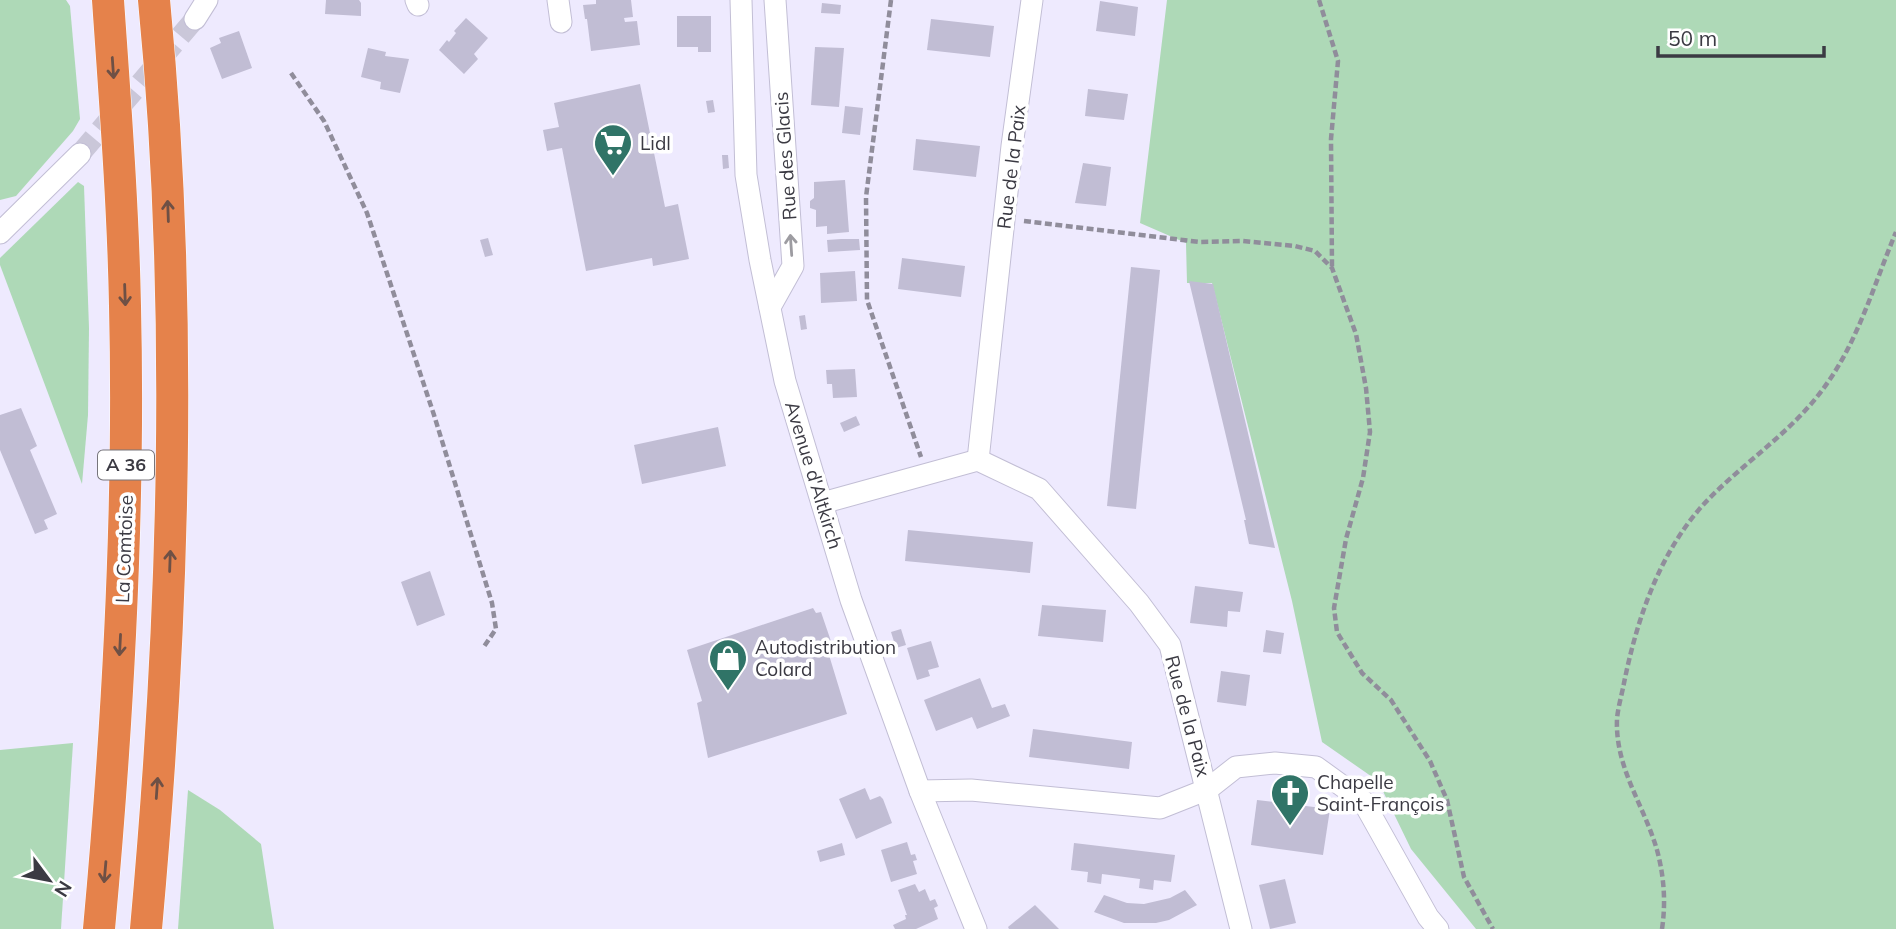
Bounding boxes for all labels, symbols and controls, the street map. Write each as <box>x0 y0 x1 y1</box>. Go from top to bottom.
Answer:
scale bar <box>1658 14 1824 58</box>
text: 50 m <box>1668 25 1717 51</box>
one-way arrow <box>107 56 120 79</box>
street label: Rue des Glacis <box>769 91 801 221</box>
street label: Rue de la Paix <box>991 104 1031 230</box>
supermarket icon: Lidl <box>592 122 634 177</box>
place label: Lidl <box>640 131 671 155</box>
one-way arrow <box>162 199 175 222</box>
one-way arrow <box>784 234 797 256</box>
one-way arrow <box>118 283 132 306</box>
street label: Avenue d'Altkirch <box>780 398 848 552</box>
road number: A 36 <box>98 450 154 480</box>
street label: La Comtoise <box>110 494 138 604</box>
one-way arrow <box>163 549 176 572</box>
one-way arrow <box>114 633 127 656</box>
place label: Autodistribution Colard <box>755 635 896 681</box>
shop icon: Autodistribution Colard <box>707 637 749 692</box>
street label: Rue de la Paix <box>1160 653 1216 779</box>
place label: Chapelle Saint-François <box>1317 770 1444 816</box>
church icon: Chapelle Saint-François <box>1269 772 1311 827</box>
one-way arrow <box>151 777 164 799</box>
north arrow <box>14 845 84 915</box>
one-way arrow <box>98 860 111 883</box>
text: N <box>49 877 77 901</box>

